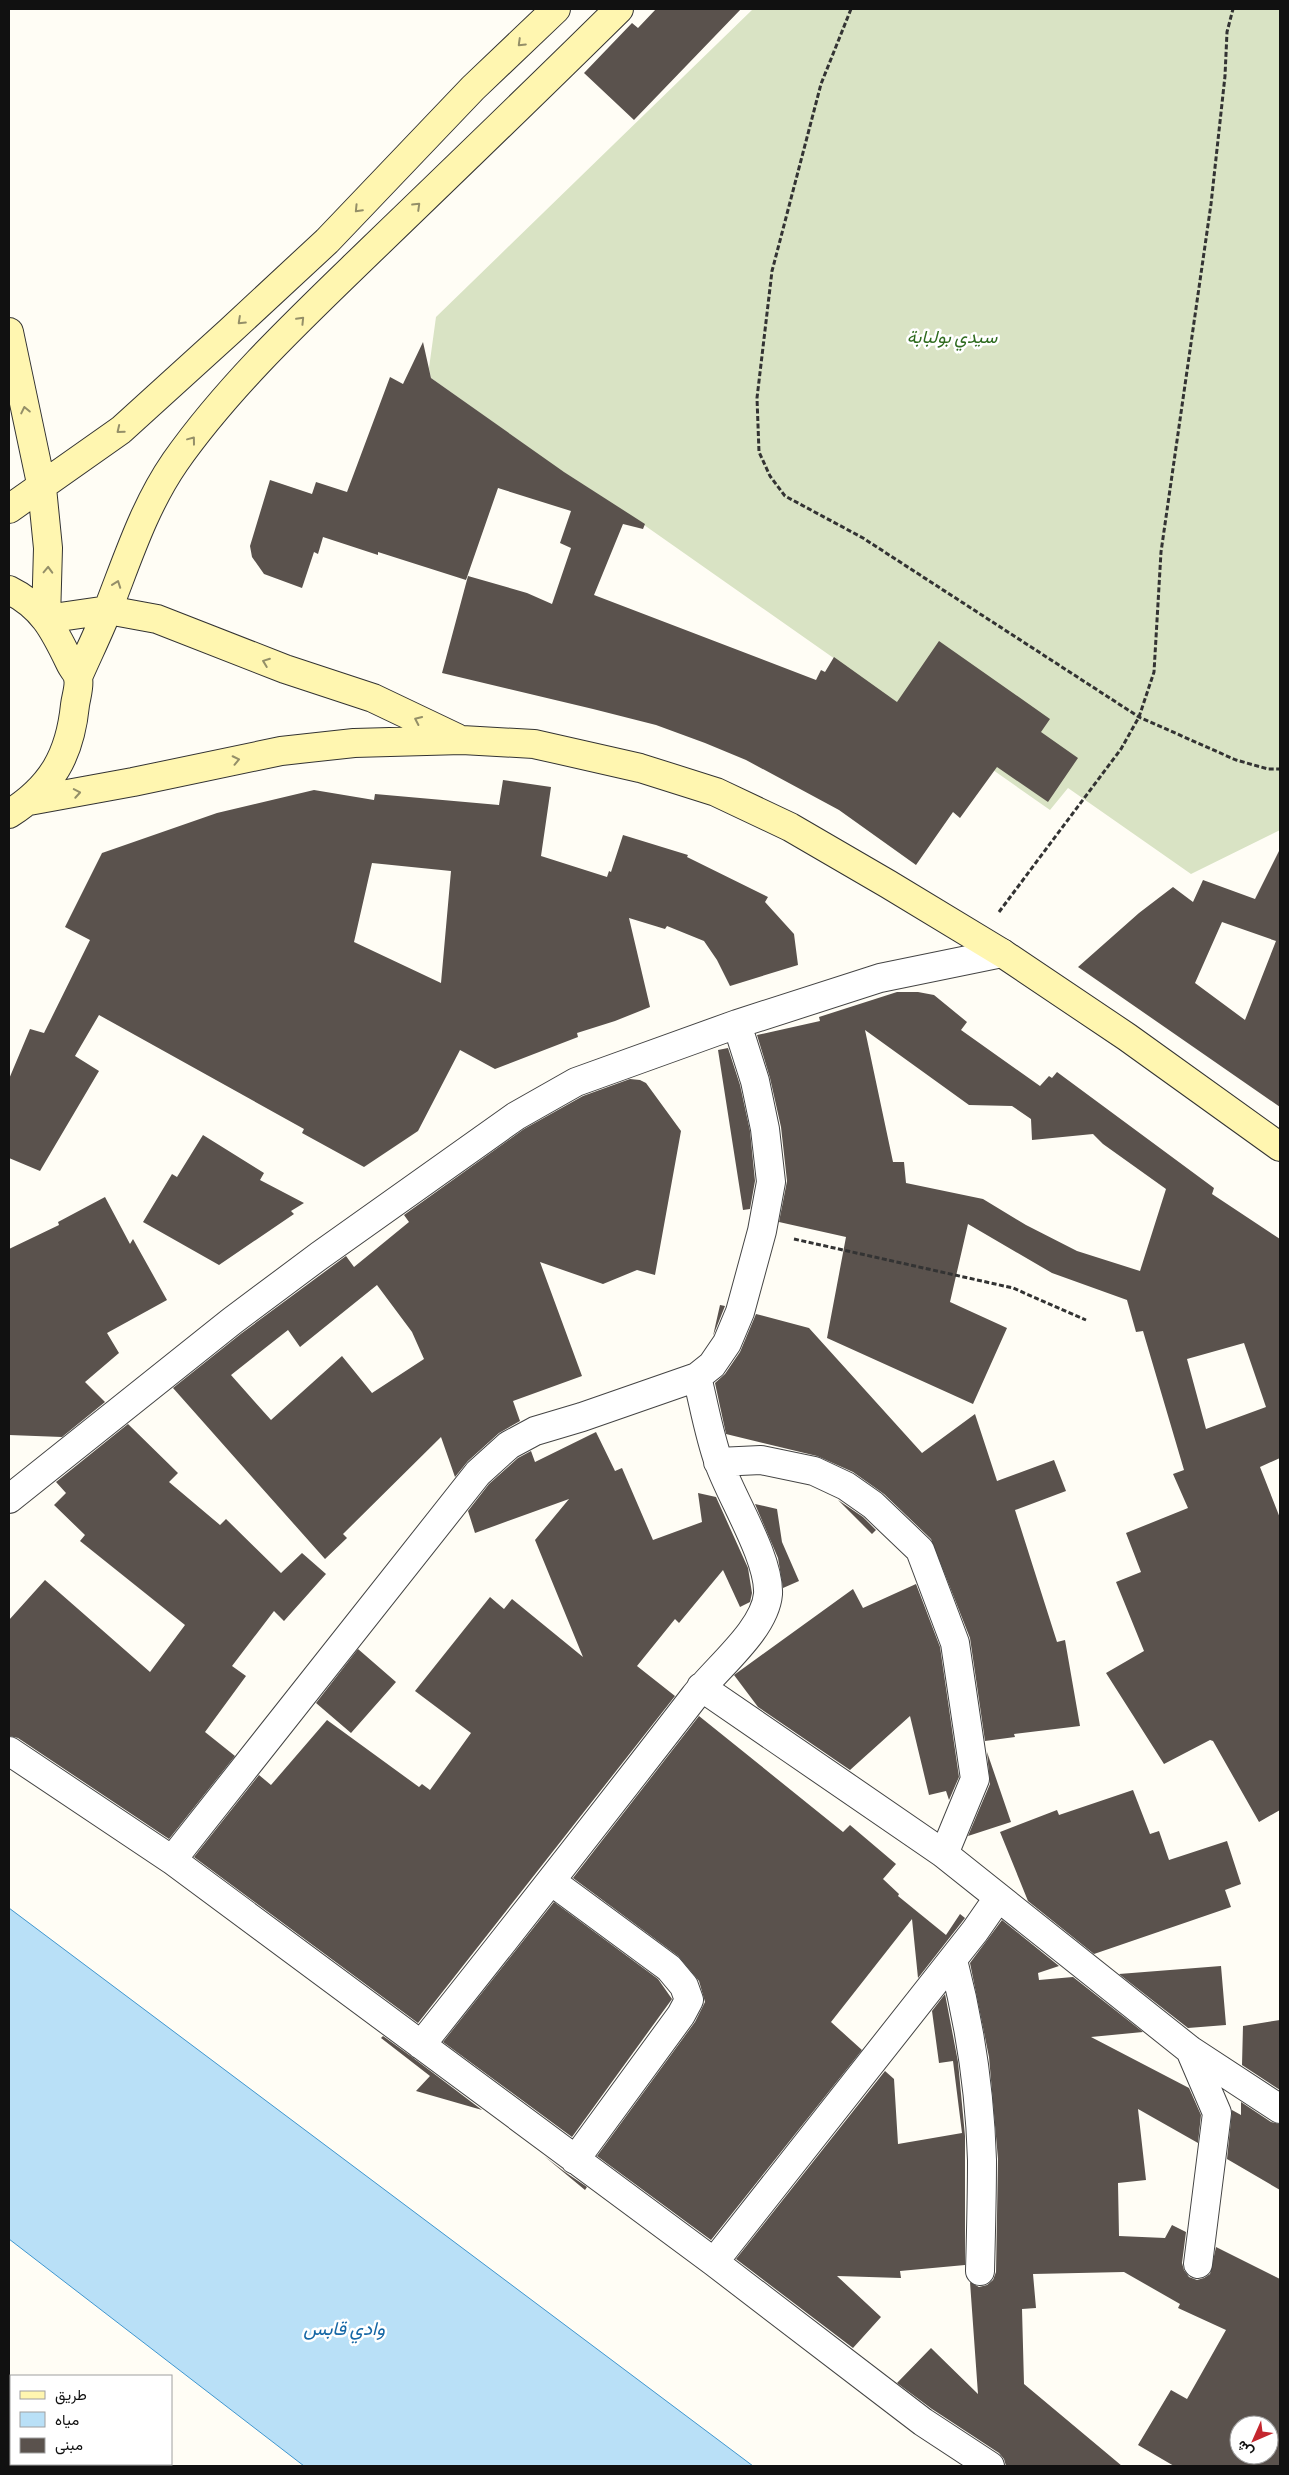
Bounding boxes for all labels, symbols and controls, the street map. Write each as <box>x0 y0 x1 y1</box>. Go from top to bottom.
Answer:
one-way arrow <box>517 37 526 46</box>
one-way arrow <box>355 203 364 212</box>
one-way arrow <box>411 203 420 212</box>
one-way arrow <box>238 315 247 324</box>
one-way arrow <box>295 317 304 326</box>
park label: سيدي بولبابة <box>907 327 998 352</box>
one-way arrow <box>20 405 31 414</box>
one-way arrow <box>117 424 126 432</box>
one-way arrow <box>186 437 194 446</box>
one-way arrow <box>42 566 53 574</box>
one-way arrow <box>111 580 121 589</box>
one-way arrow <box>263 657 271 667</box>
one-way arrow <box>414 715 423 726</box>
one-way arrow <box>232 756 241 766</box>
one-way arrow <box>72 788 81 798</box>
water label: وادي قابس <box>303 2318 385 2344</box>
legend <box>10 2375 172 2465</box>
text: طريق <box>55 2387 87 2405</box>
text: مياه <box>55 2412 79 2429</box>
north arrow <box>1229 2415 1279 2465</box>
text: مبنى <box>55 2437 83 2455</box>
text: ش <box>1233 2437 1257 2461</box>

